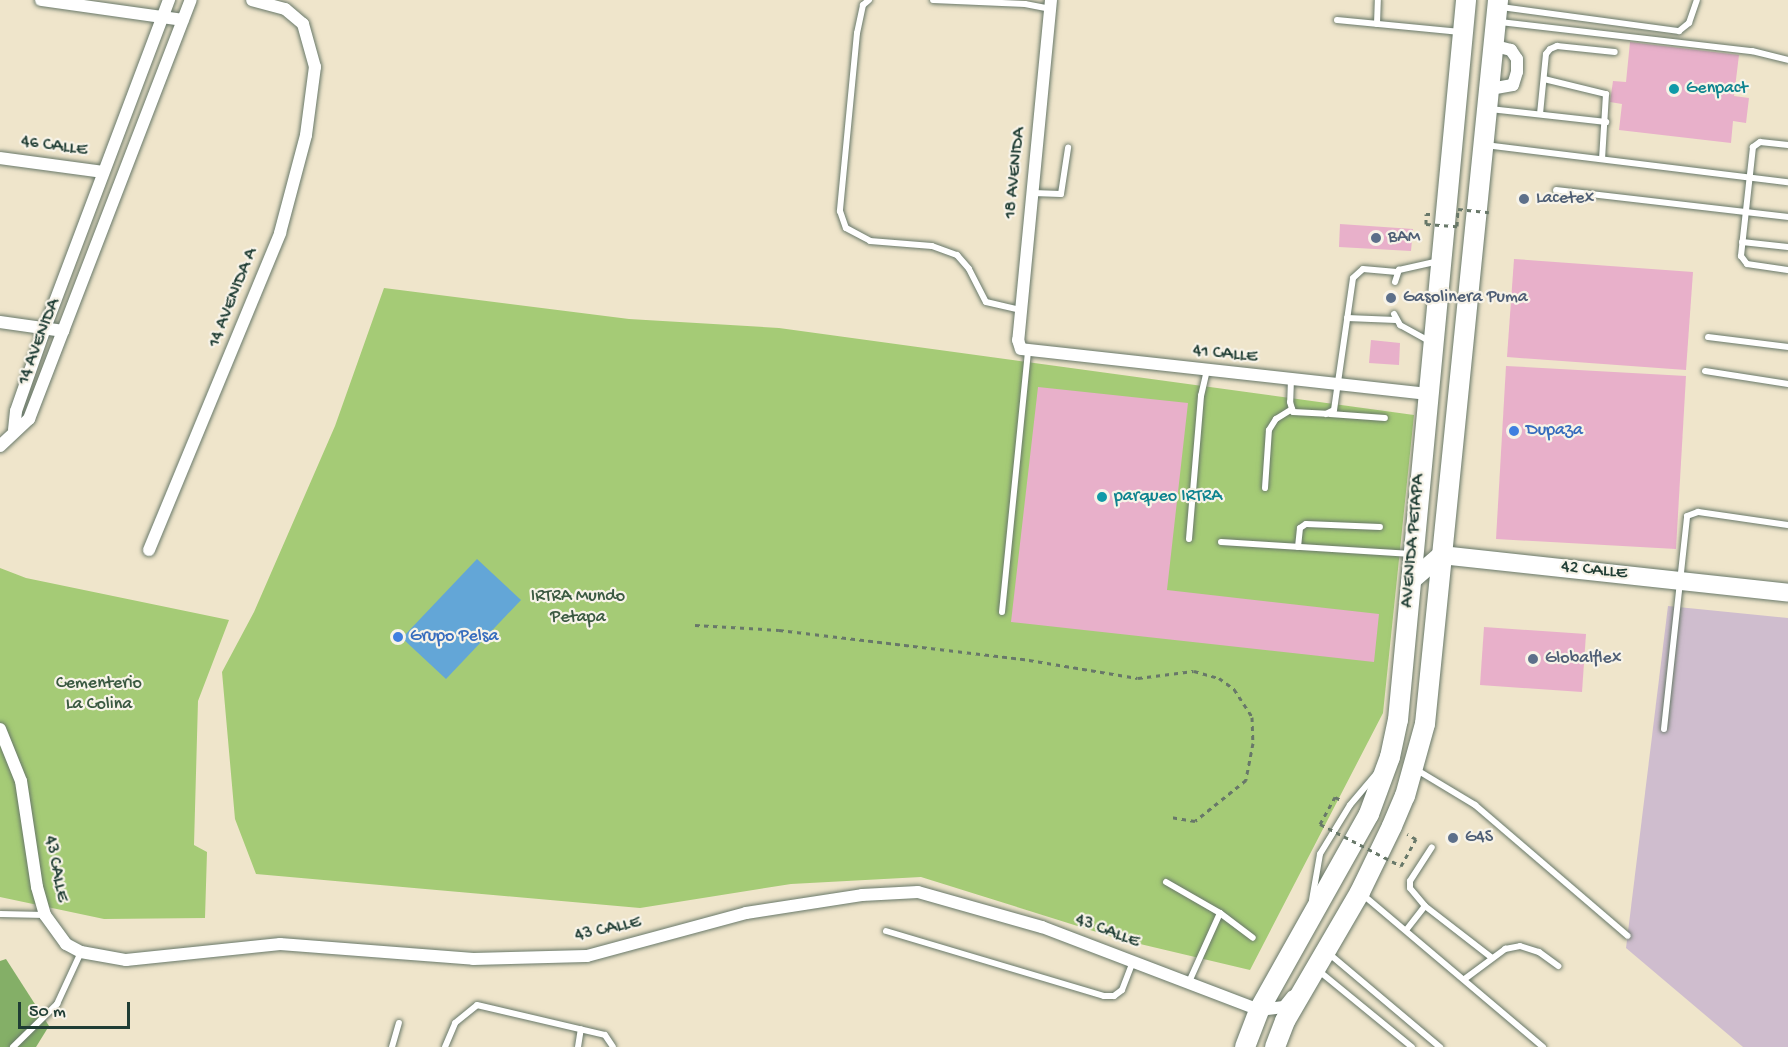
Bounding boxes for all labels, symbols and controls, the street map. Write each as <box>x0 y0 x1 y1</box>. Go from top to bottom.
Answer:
place label: Genpact <box>1686 78 1748 100</box>
marker: Genpact <box>1667 82 1681 96</box>
street label: 18 AVENIDA <box>1000 126 1032 220</box>
street label: 46 CALLE <box>19 132 89 162</box>
place label: Lacetex <box>1536 188 1594 210</box>
marker: Lacetex <box>1517 192 1531 206</box>
place label: BAM <box>1388 227 1420 249</box>
marker: BAM <box>1369 231 1383 245</box>
street label: 14 AVENIDA A <box>204 245 264 351</box>
place label: Gasolinera Puma <box>1403 287 1528 309</box>
marker: Gasolinera Puma <box>1384 291 1398 305</box>
street label: 14 AVENIDA <box>14 296 66 388</box>
street label: 41 CALLE <box>1192 341 1258 369</box>
place label: Dupaza <box>1526 420 1583 442</box>
marker: Dupaza <box>1507 424 1521 438</box>
street label: AVENIDA PETAPA <box>1397 473 1431 609</box>
place label: parqueo IRTRA <box>1114 486 1222 508</box>
marker: parqueo IRTRA <box>1095 490 1109 504</box>
street label: 42 CALLE <box>1560 557 1628 585</box>
park label: IRTRA Mundo Petapa <box>531 587 625 630</box>
place label: Grupo Pelsa <box>410 626 498 648</box>
marker: Grupo Pelsa <box>391 630 405 644</box>
place label: Globalflex <box>1545 648 1621 670</box>
marker: Globalflex <box>1526 652 1540 666</box>
park label: Cementerio La Colina <box>56 674 142 716</box>
place label: G4S <box>1465 827 1493 849</box>
marker: G4S <box>1446 831 1460 845</box>
street label: 43 CALLE <box>38 834 72 904</box>
street label: 43 CALLE <box>1072 910 1142 954</box>
street label: 43 CALLE <box>573 912 643 948</box>
scale bar <box>21 990 134 1028</box>
text: 50 m <box>29 1002 66 1023</box>

